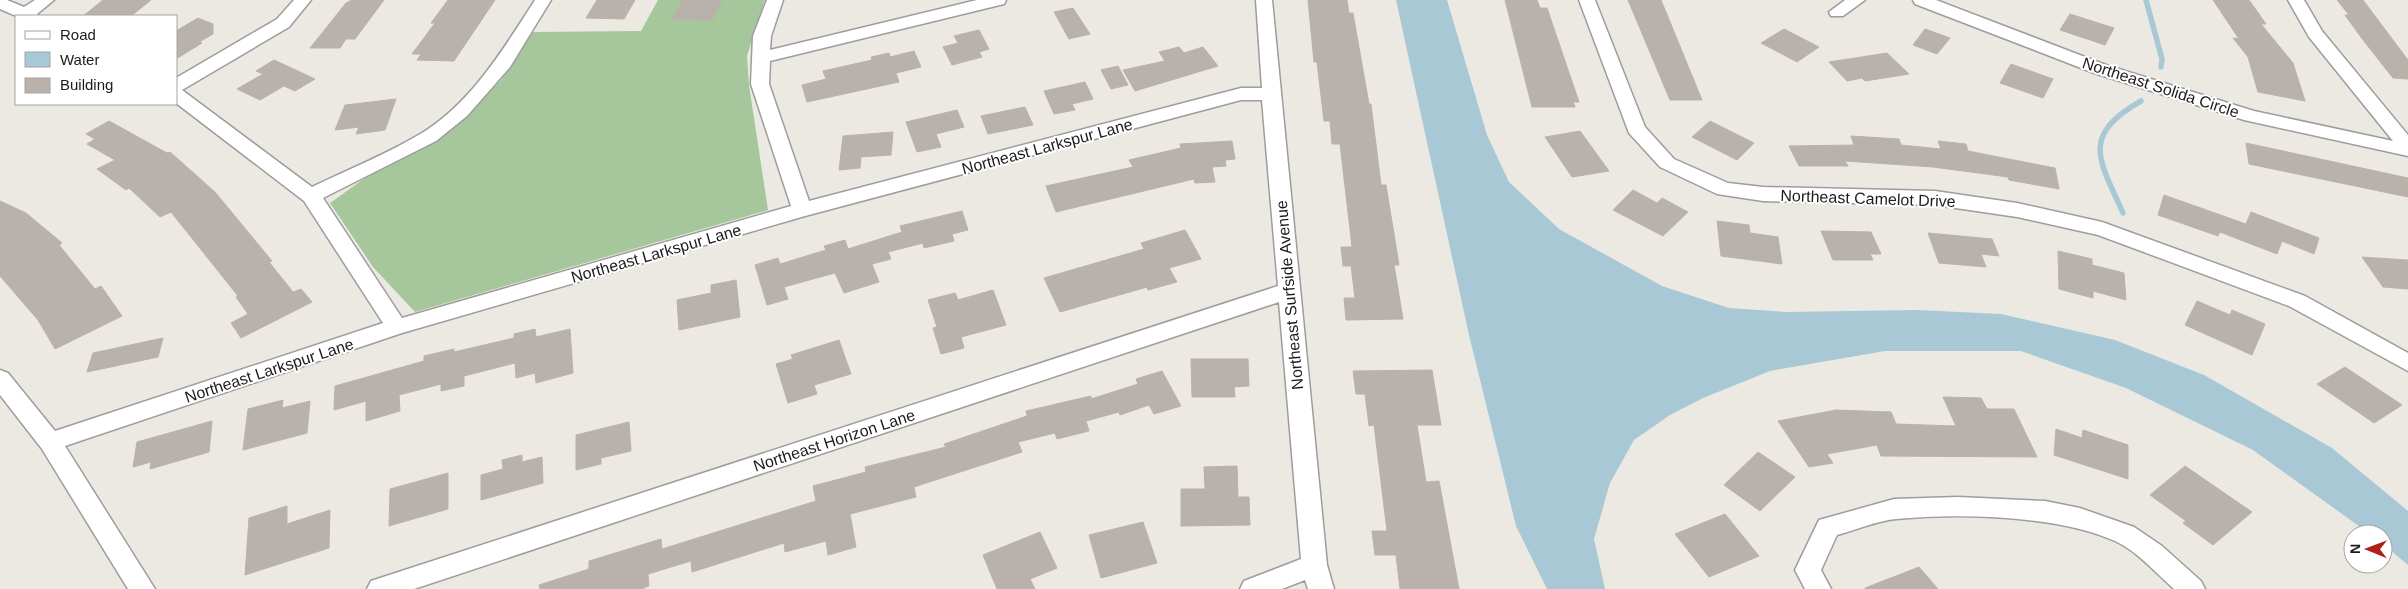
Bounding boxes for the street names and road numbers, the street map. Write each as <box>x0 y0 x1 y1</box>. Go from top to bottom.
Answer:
street label: Northeast Solida Circle <box>2080 54 2241 121</box>
street label: Northeast Larkspur Lane <box>960 115 1134 177</box>
street label: Northeast Camelot Drive <box>1780 187 1956 210</box>
street label: Northeast Surfside Avenue <box>1273 199 1306 390</box>
street label: Northeast Larkspur Lane <box>569 221 743 286</box>
street label: Northeast Larkspur Lane <box>183 335 356 406</box>
street label: Northeast Horizon Lane <box>751 406 917 475</box>

